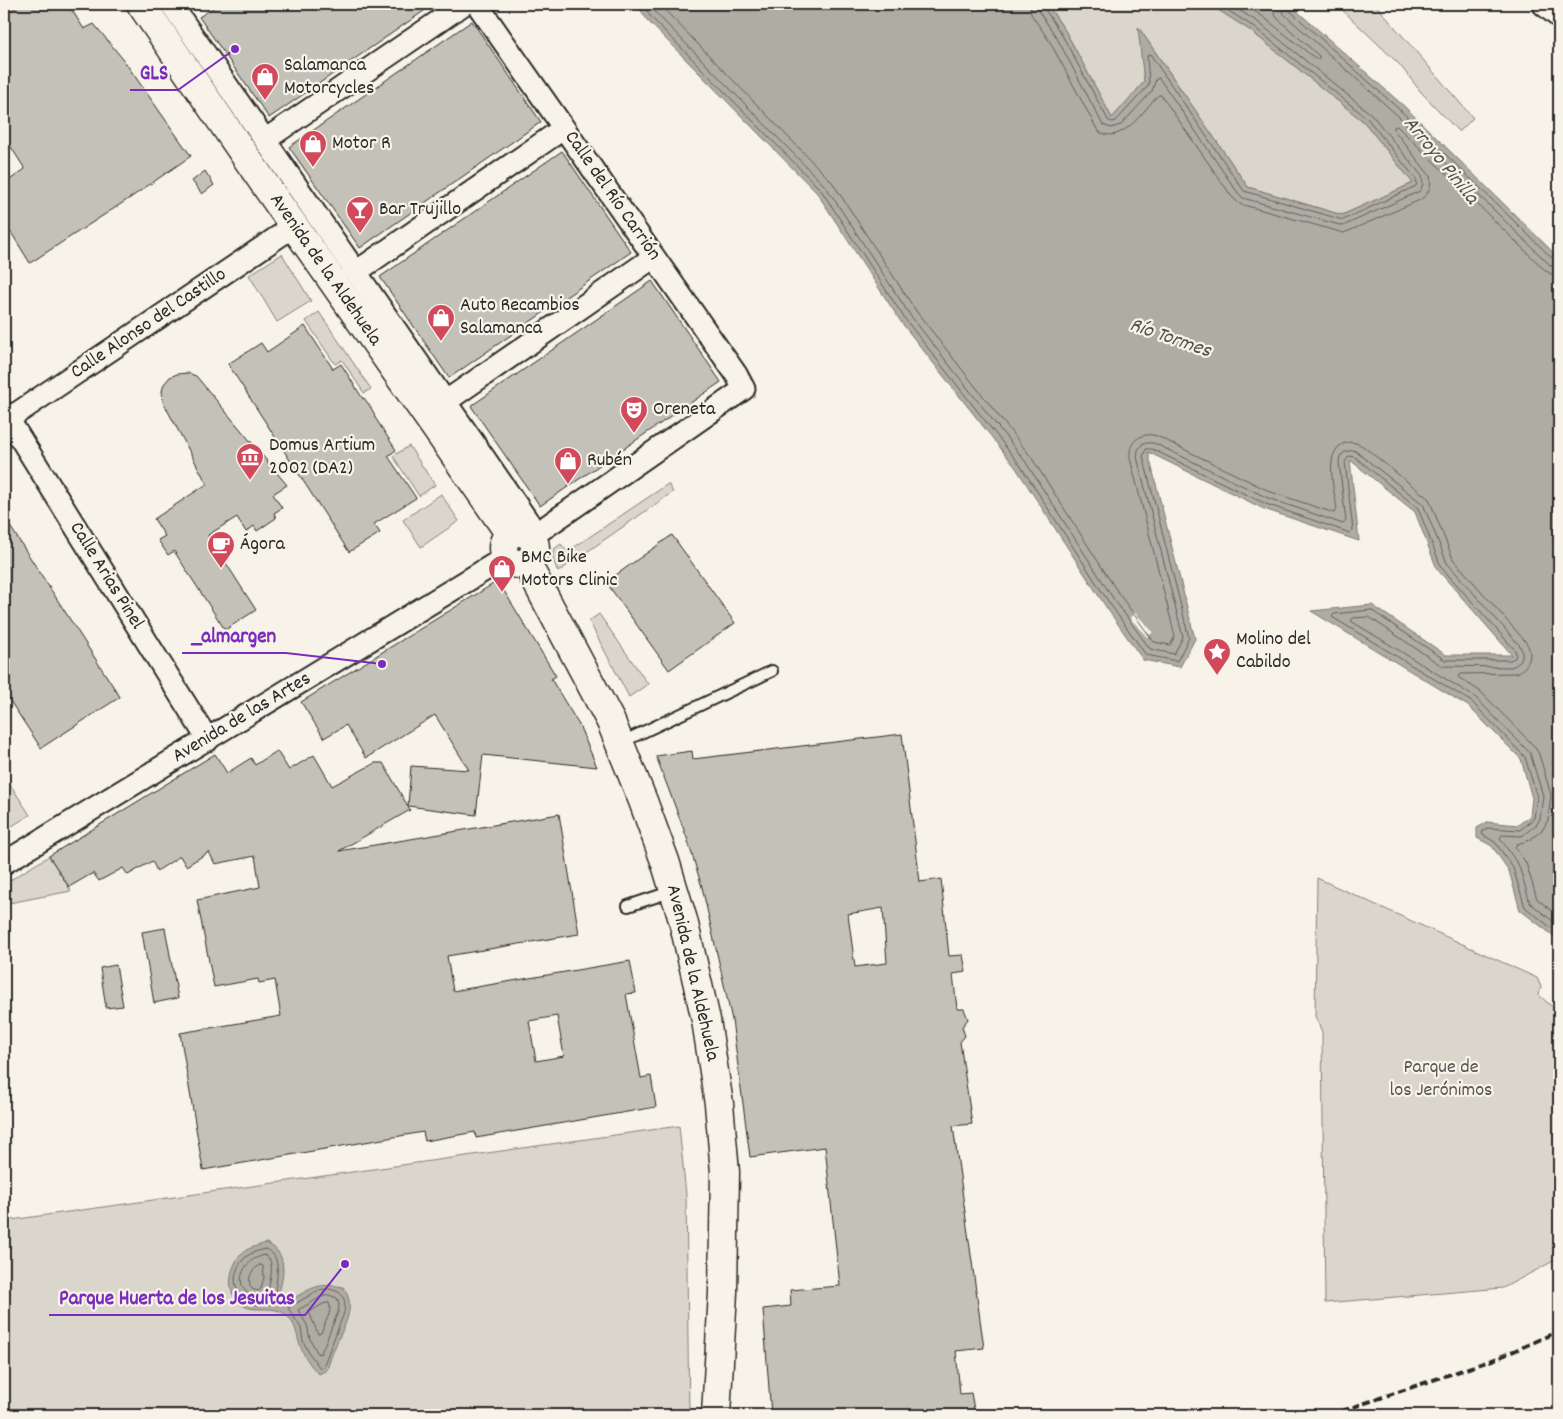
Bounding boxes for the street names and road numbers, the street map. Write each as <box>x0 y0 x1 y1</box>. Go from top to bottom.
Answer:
street label: Calle del Río Carrión <box>557 126 667 266</box>
street label: Avenida de la Aldehuela <box>262 188 389 352</box>
street label: Calle Alonso del Castillo <box>66 261 233 387</box>
street label: Calle Arias Pinel <box>62 517 150 635</box>
street label: Avenida de las Artes <box>167 666 317 770</box>
street label: Avenida de la Aldehuela <box>658 882 726 1065</box>

